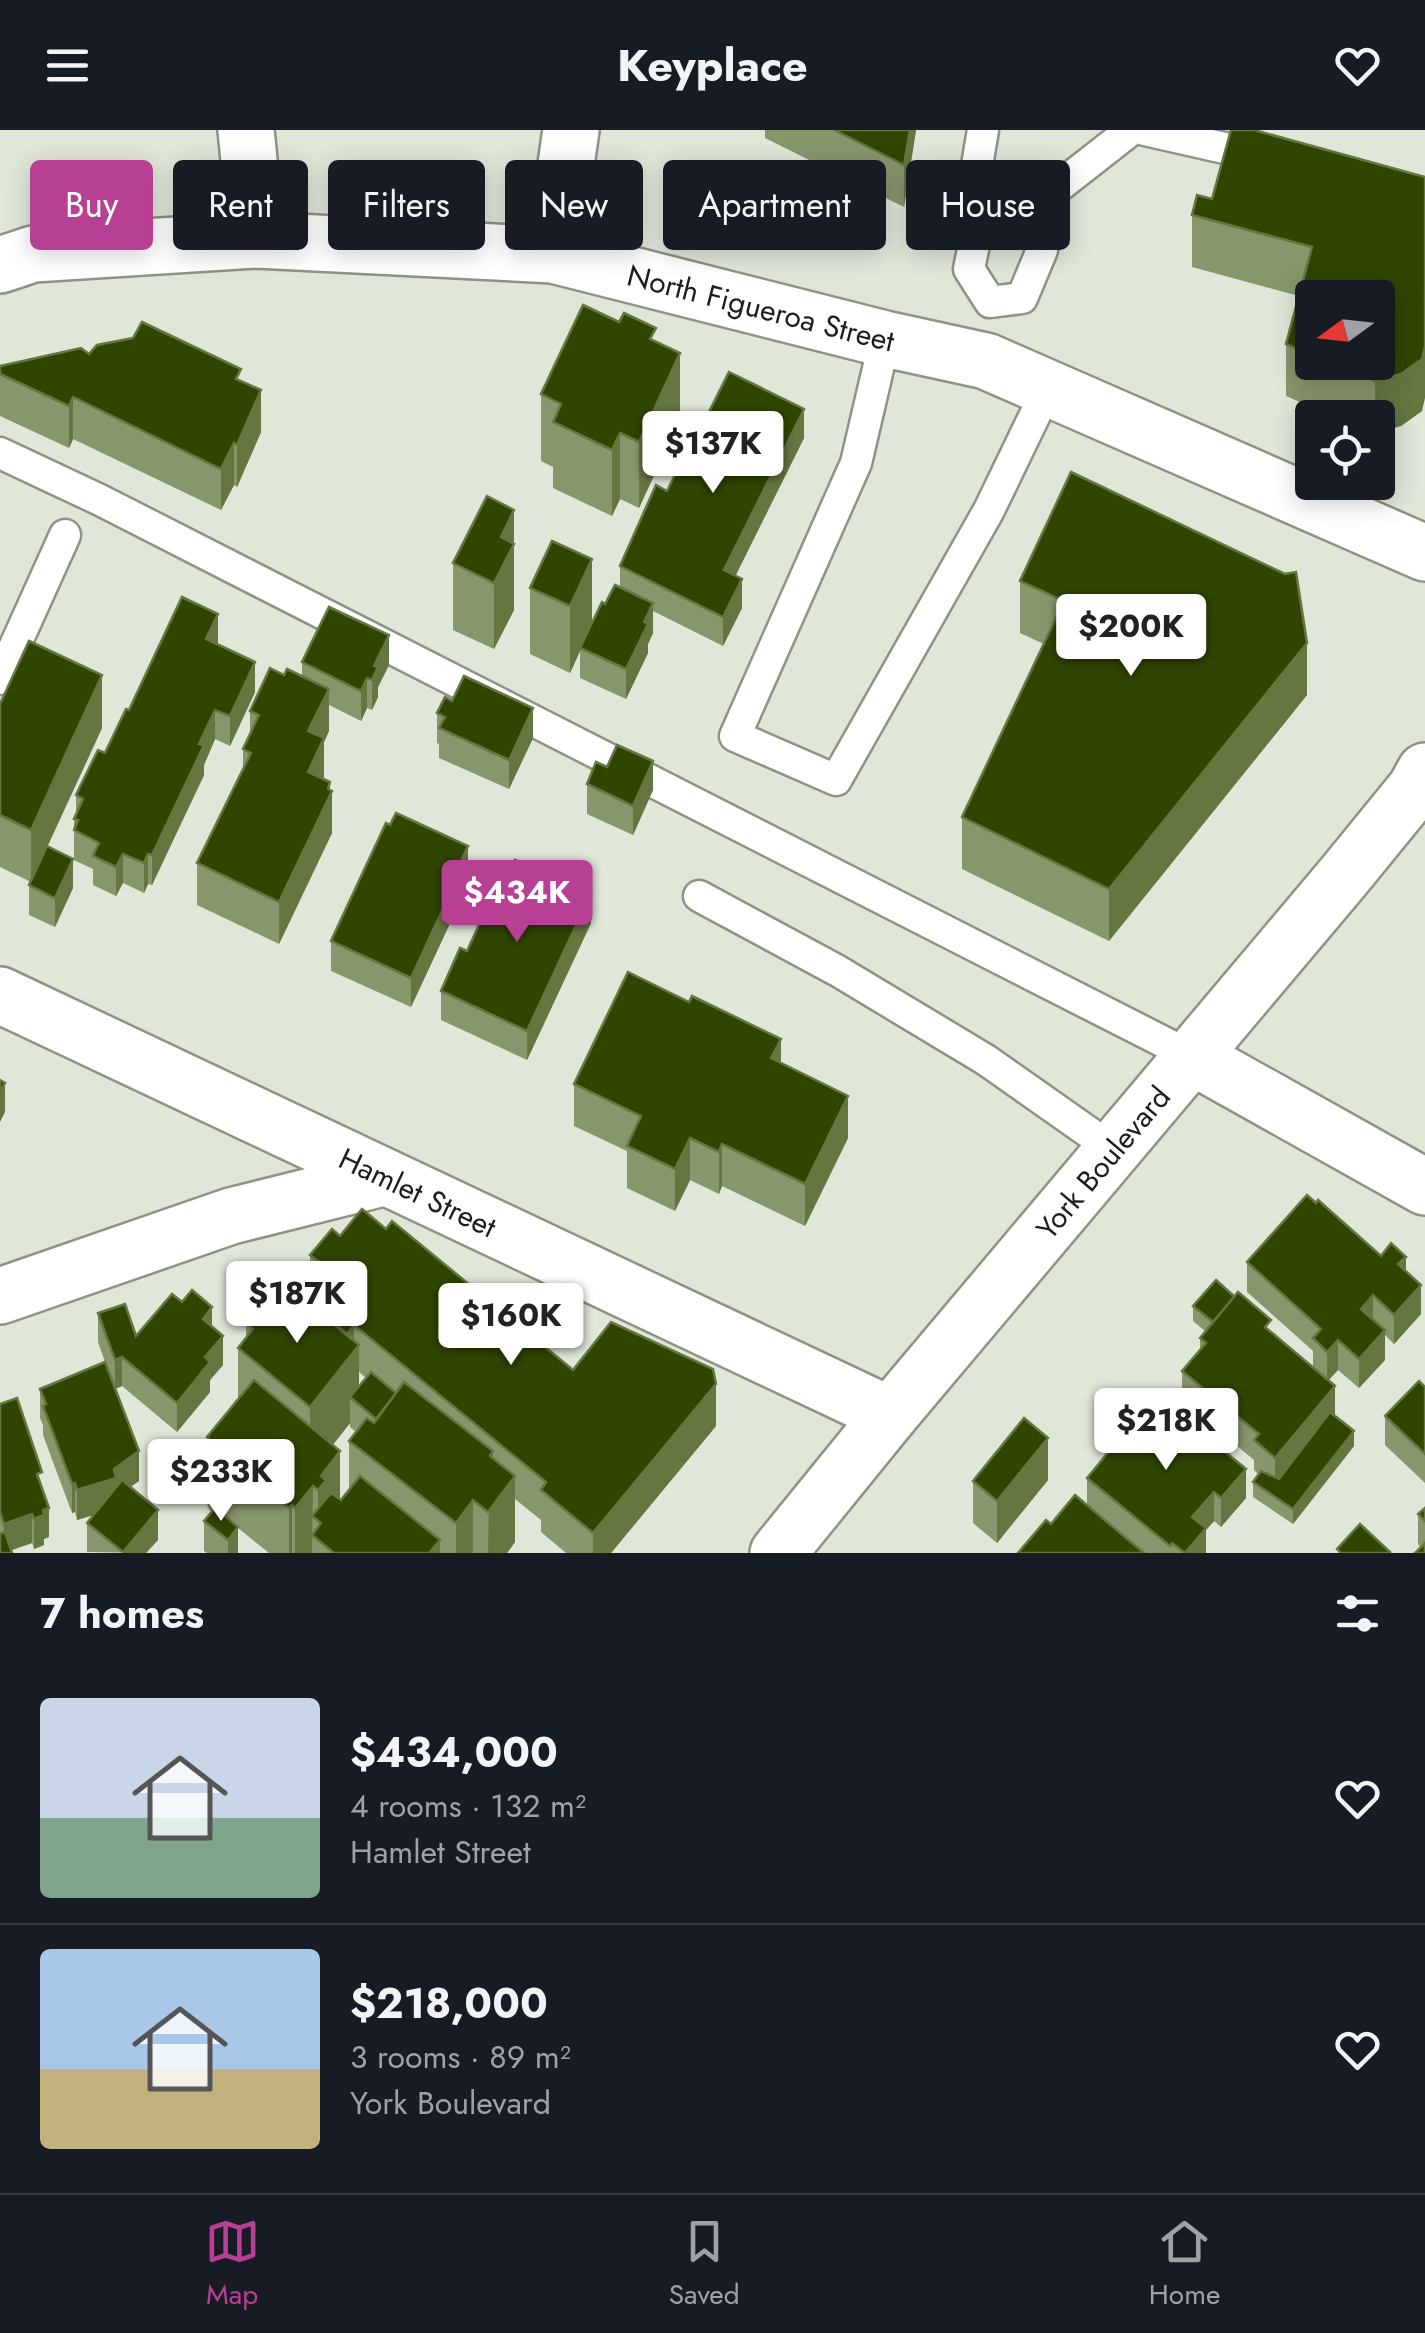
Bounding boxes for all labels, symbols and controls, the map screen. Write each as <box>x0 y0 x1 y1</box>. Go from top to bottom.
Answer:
text: Keyplace <box>617 33 808 98</box>
icon: menu <box>40 38 95 93</box>
icon: heart <box>1330 38 1385 93</box>
chip: Buy <box>30 160 153 250</box>
chip: Rent <box>173 160 308 250</box>
chip: Filters <box>328 160 485 250</box>
chip: New <box>505 160 643 250</box>
chip: Apartment <box>663 160 886 250</box>
chip: House <box>906 160 1070 250</box>
street label: North Figueroa Street <box>623 253 899 362</box>
north arrow <box>1295 280 1395 380</box>
map controls <box>1295 280 1395 500</box>
button: locate <box>1295 400 1395 500</box>
pin: $137K <box>643 411 783 496</box>
text: $137K <box>664 420 762 466</box>
pin: $200K <box>1061 594 1201 679</box>
text: $200K <box>1078 603 1184 649</box>
pin: $434K <box>447 860 587 945</box>
text: $434K <box>464 869 570 915</box>
street label: York Boulevard <box>1026 1076 1180 1248</box>
street label: Hamlet Street <box>332 1137 504 1248</box>
pin: $187K <box>227 1261 367 1346</box>
text: $187K <box>248 1270 346 1316</box>
pin: $160K <box>441 1283 581 1368</box>
text: $160K <box>460 1292 562 1338</box>
pin: $218K <box>1096 1388 1236 1473</box>
text: $218K <box>1116 1397 1216 1443</box>
pin: $233K <box>151 1439 291 1524</box>
text: $233K <box>169 1448 273 1494</box>
text: 7 homes <box>40 1583 204 1644</box>
icon: filters <box>1330 1586 1385 1641</box>
text: $434,000 <box>350 1722 558 1783</box>
icon: home <box>120 1738 240 1858</box>
icon: heart <box>1330 1771 1385 1826</box>
text: 4 rooms · 132 m² <box>350 1783 586 1829</box>
text: Hamlet Street <box>350 1829 531 1875</box>
text: $218,000 <box>350 1973 548 2034</box>
icon: home <box>120 1989 240 2109</box>
icon: heart <box>1330 2022 1385 2077</box>
text: 3 rooms · 89 m² <box>350 2034 571 2080</box>
text: York Boulevard <box>350 2080 551 2126</box>
tab: Map <box>205 2214 260 2315</box>
tab: Saved <box>669 2214 740 2315</box>
tab: Home <box>1149 2214 1220 2315</box>

